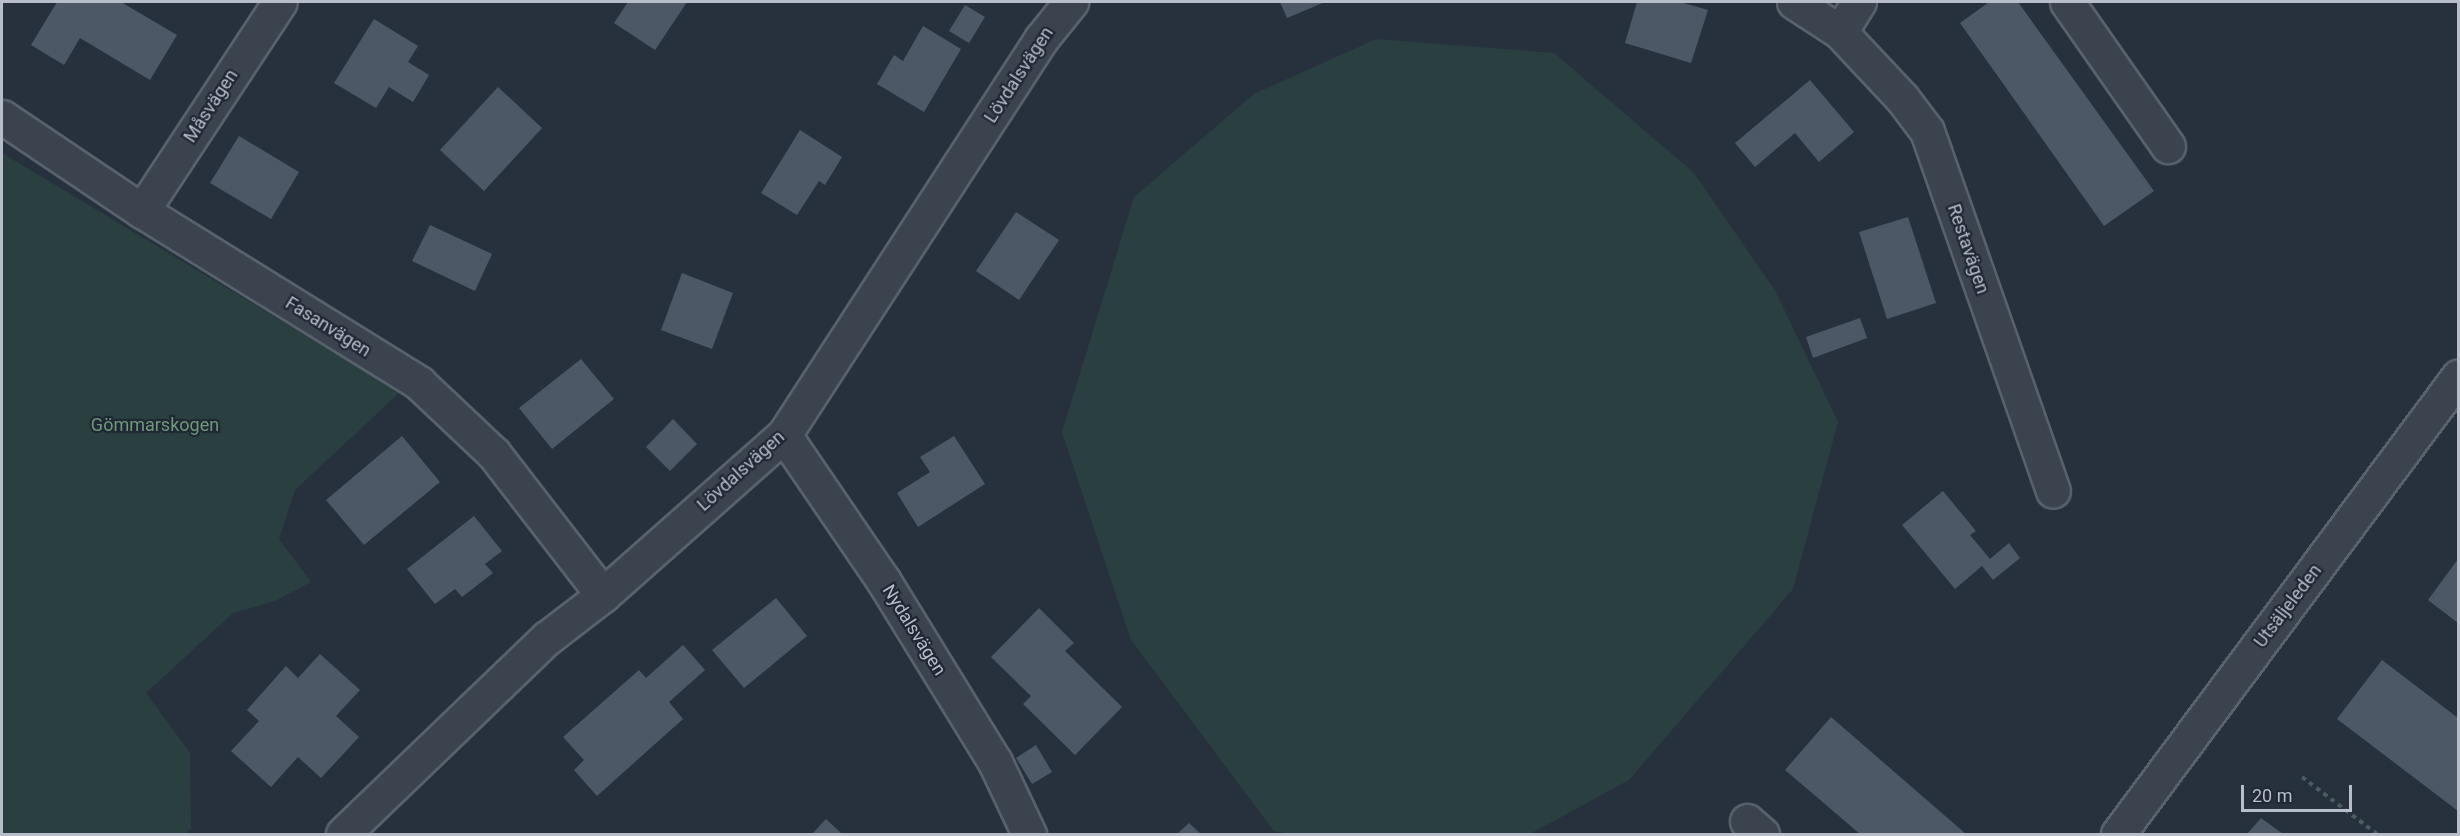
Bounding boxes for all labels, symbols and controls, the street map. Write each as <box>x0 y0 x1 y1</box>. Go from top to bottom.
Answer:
street label: Lövdalsvägen <box>980 23 1058 127</box>
street label: Måsvägen <box>179 65 243 147</box>
street label: Restavägen <box>1943 201 1993 297</box>
street label: Fasanvägen <box>281 292 375 362</box>
park label: Gömmarskogen <box>91 414 219 436</box>
street label: Lövdalsvägen <box>693 426 789 516</box>
street label: Utsäljeleden <box>2250 560 2326 652</box>
street label: Nydalsvägen <box>878 581 950 679</box>
scale bar <box>2244 773 2355 811</box>
text: 20 m <box>2252 785 2292 806</box>

